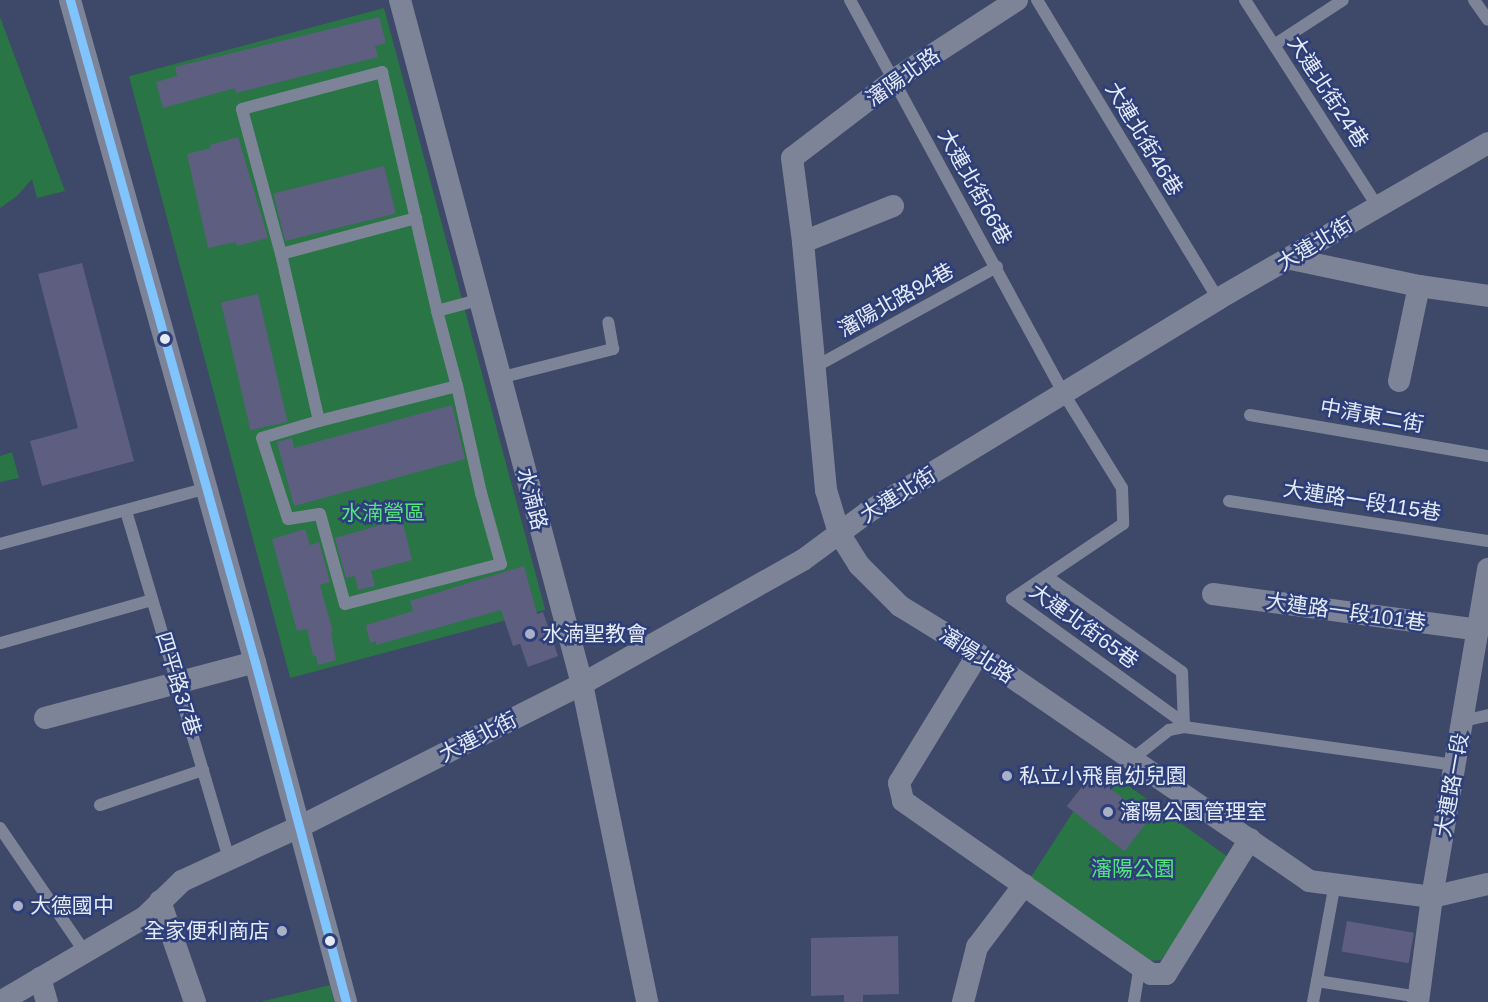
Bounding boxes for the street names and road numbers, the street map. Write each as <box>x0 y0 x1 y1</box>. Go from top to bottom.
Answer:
street label: 大連北街24巷 <box>1282 31 1374 153</box>
street label: 瀋陽北路 <box>861 43 945 111</box>
street label: 大連北街46巷 <box>1100 77 1188 201</box>
street label: 大連北街66巷 <box>933 125 1017 249</box>
street label: 大連北街 <box>1273 212 1357 276</box>
street label: 瀋陽北路94巷 <box>834 258 958 342</box>
street label: 中清東二街 <box>1318 394 1426 438</box>
street label: 大連北街 <box>856 462 940 528</box>
street label: 水湳路 <box>512 465 552 533</box>
street label: 大連路一段115巷 <box>1281 476 1443 526</box>
street label: 大連北街65巷 <box>1025 578 1143 674</box>
street label: 大連路一段101巷 <box>1265 588 1427 636</box>
street label: 瀋陽北路 <box>935 622 1019 688</box>
street label: 四平路37巷 <box>150 629 206 739</box>
street label: 大連北街 <box>435 707 521 767</box>
street label: 大連路一段 <box>1430 731 1474 839</box>

